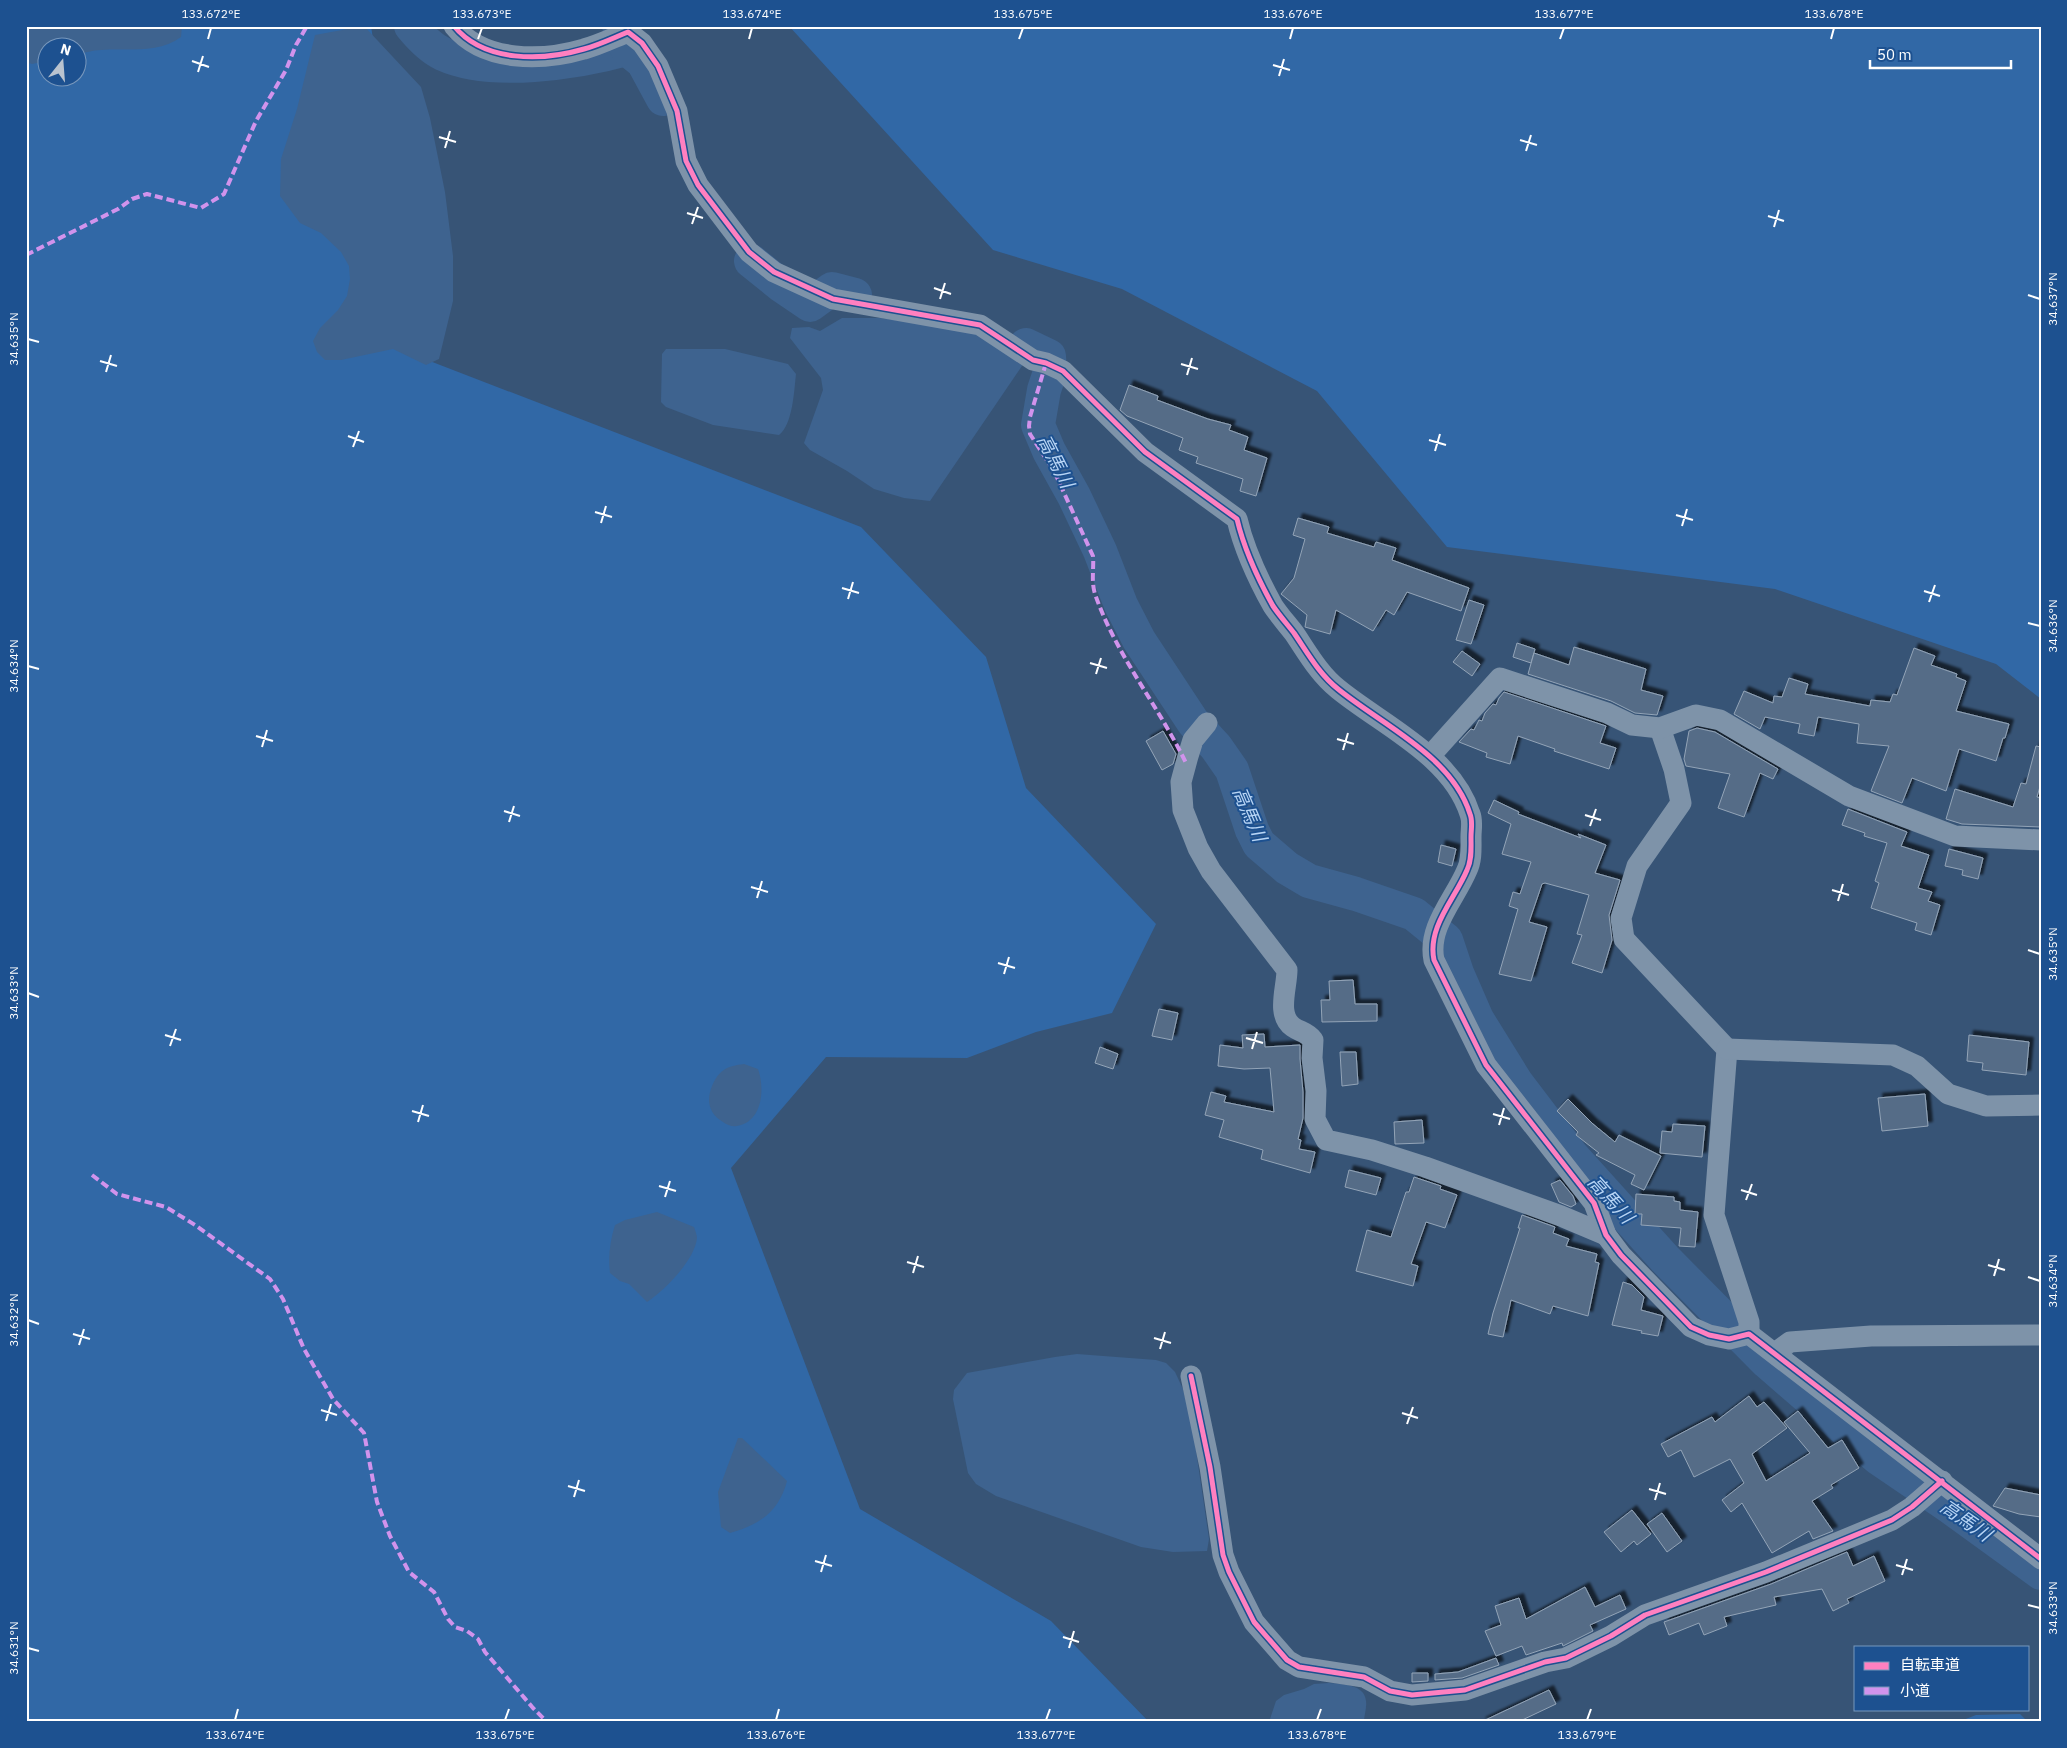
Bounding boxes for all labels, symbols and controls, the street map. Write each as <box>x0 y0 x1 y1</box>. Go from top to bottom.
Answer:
text: 133.672°E <box>181 6 241 21</box>
text: 133.673°E <box>452 6 512 21</box>
text: 133.674°E <box>722 6 782 21</box>
text: 133.675°E <box>993 6 1053 21</box>
text: 133.676°E <box>1263 6 1323 21</box>
text: 133.677°E <box>1534 6 1594 21</box>
text: 133.678°E <box>1804 6 1864 21</box>
north arrow <box>38 38 88 88</box>
scale bar <box>1870 38 2011 70</box>
text: N <box>58 39 73 60</box>
text: 50 m <box>1877 45 1912 64</box>
text: 34.637°N <box>2045 272 2060 326</box>
text: 34.635°N <box>6 312 21 366</box>
water label: 高馬川 <box>1032 430 1081 494</box>
text: 34.636°N <box>2045 599 2060 653</box>
text: 34.634°N <box>6 639 21 693</box>
water label: 高馬川 <box>1228 783 1273 847</box>
text: 34.635°N <box>2045 927 2060 981</box>
text: 34.633°N <box>6 966 21 1020</box>
water label: 高馬川 <box>1583 1170 1640 1230</box>
text: 34.634°N <box>2045 1254 2060 1308</box>
text: 34.632°N <box>6 1293 21 1347</box>
water label: 高馬川 <box>1936 1494 1998 1547</box>
text: 34.633°N <box>2045 1581 2060 1635</box>
text: 34.631°N <box>6 1621 21 1675</box>
legend <box>1854 1646 2030 1710</box>
text: 自転車道 <box>1900 1655 1960 1674</box>
text: 小道 <box>1900 1681 1930 1700</box>
text: 133.674°E <box>205 1727 265 1742</box>
text: 133.675°E <box>475 1727 535 1742</box>
text: 133.676°E <box>746 1727 806 1742</box>
text: 133.677°E <box>1016 1727 1076 1742</box>
text: 133.678°E <box>1287 1727 1347 1742</box>
text: 133.679°E <box>1557 1727 1617 1742</box>

